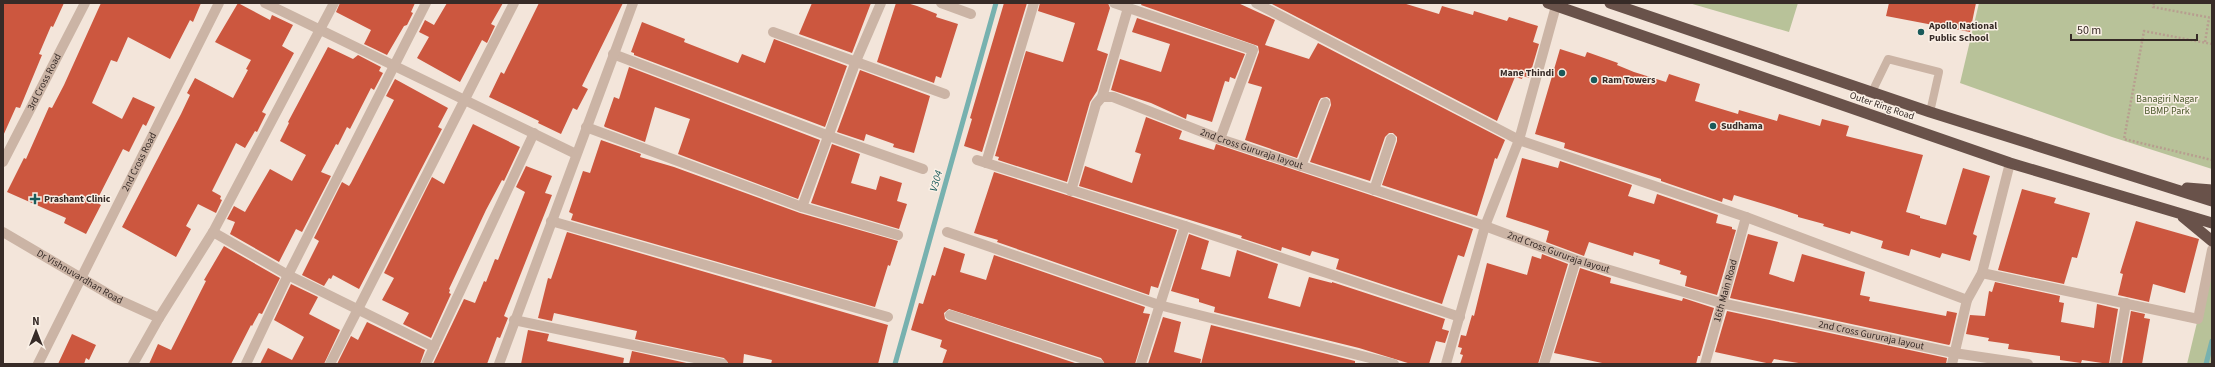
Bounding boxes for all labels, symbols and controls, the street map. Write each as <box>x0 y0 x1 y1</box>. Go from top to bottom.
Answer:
scale bar <box>2071 16 2197 42</box>
place label: Apollo National Public School <box>1928 19 1997 45</box>
text: 50 m <box>2077 22 2101 39</box>
marker: Apollo National Public School <box>1916 27 1926 37</box>
street label: 3rd Cross Road <box>24 51 65 113</box>
place label: Mane Thindi <box>1500 66 1554 80</box>
marker: Mane Thindi <box>1557 68 1567 78</box>
place label: Ram Towers <box>1602 73 1656 87</box>
marker: Ram Towers <box>1589 75 1599 85</box>
street label: Outer Ring Road <box>1848 88 1916 124</box>
park label: Banagiri Nagar BBMP Park <box>2136 92 2198 118</box>
place label: Sudhama <box>1721 119 1763 133</box>
marker: Sudhama <box>1708 121 1718 131</box>
street label: 2nd Cross Gururaja layout <box>1198 125 1305 173</box>
street label: 2nd Cross Road <box>119 130 160 194</box>
water label: V304 <box>926 168 946 193</box>
place label: Prashant Clinic <box>44 192 111 206</box>
marker: Prashant Clinic <box>29 193 41 205</box>
street label: 2nd Cross Gururaja layout <box>1505 228 1612 277</box>
street label: Dr Vishnuvardhan Road <box>34 246 125 308</box>
street label: 16th Main Road <box>1710 258 1741 324</box>
north arrow <box>16 311 56 351</box>
text: N <box>32 314 40 329</box>
street label: 2nd Cross Gururaja layout <box>1817 317 1926 354</box>

